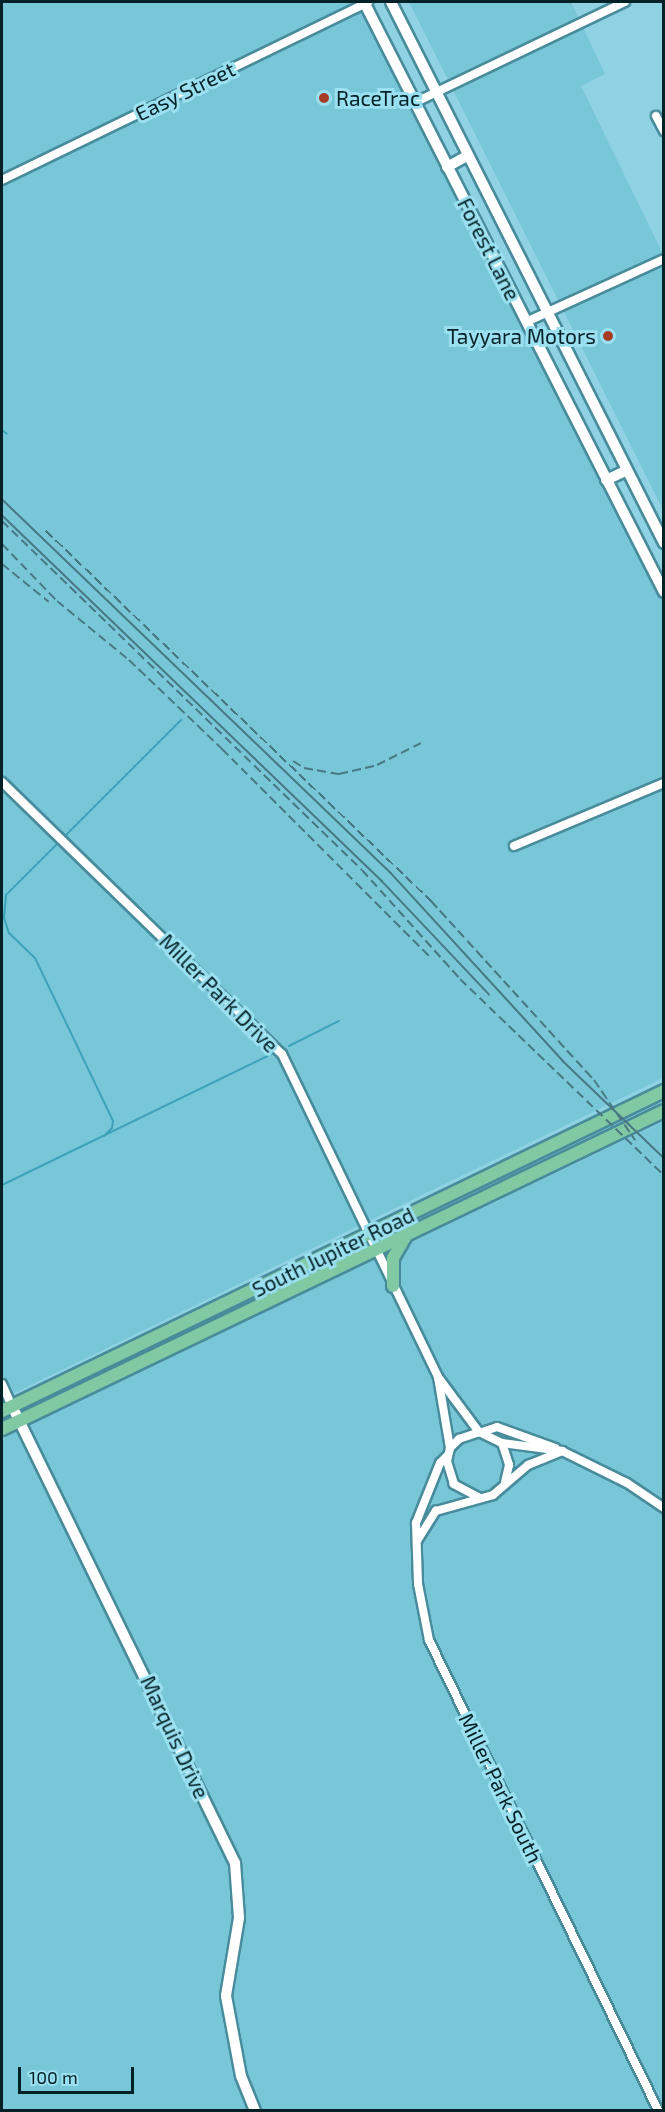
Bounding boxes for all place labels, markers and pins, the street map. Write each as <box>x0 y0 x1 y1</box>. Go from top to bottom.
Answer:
place label: RaceTrac <box>336 85 420 111</box>
marker: RaceTrac <box>317 91 331 105</box>
place label: Tayyara Motors <box>447 323 596 349</box>
marker: Tayyara Motors <box>601 329 615 343</box>

